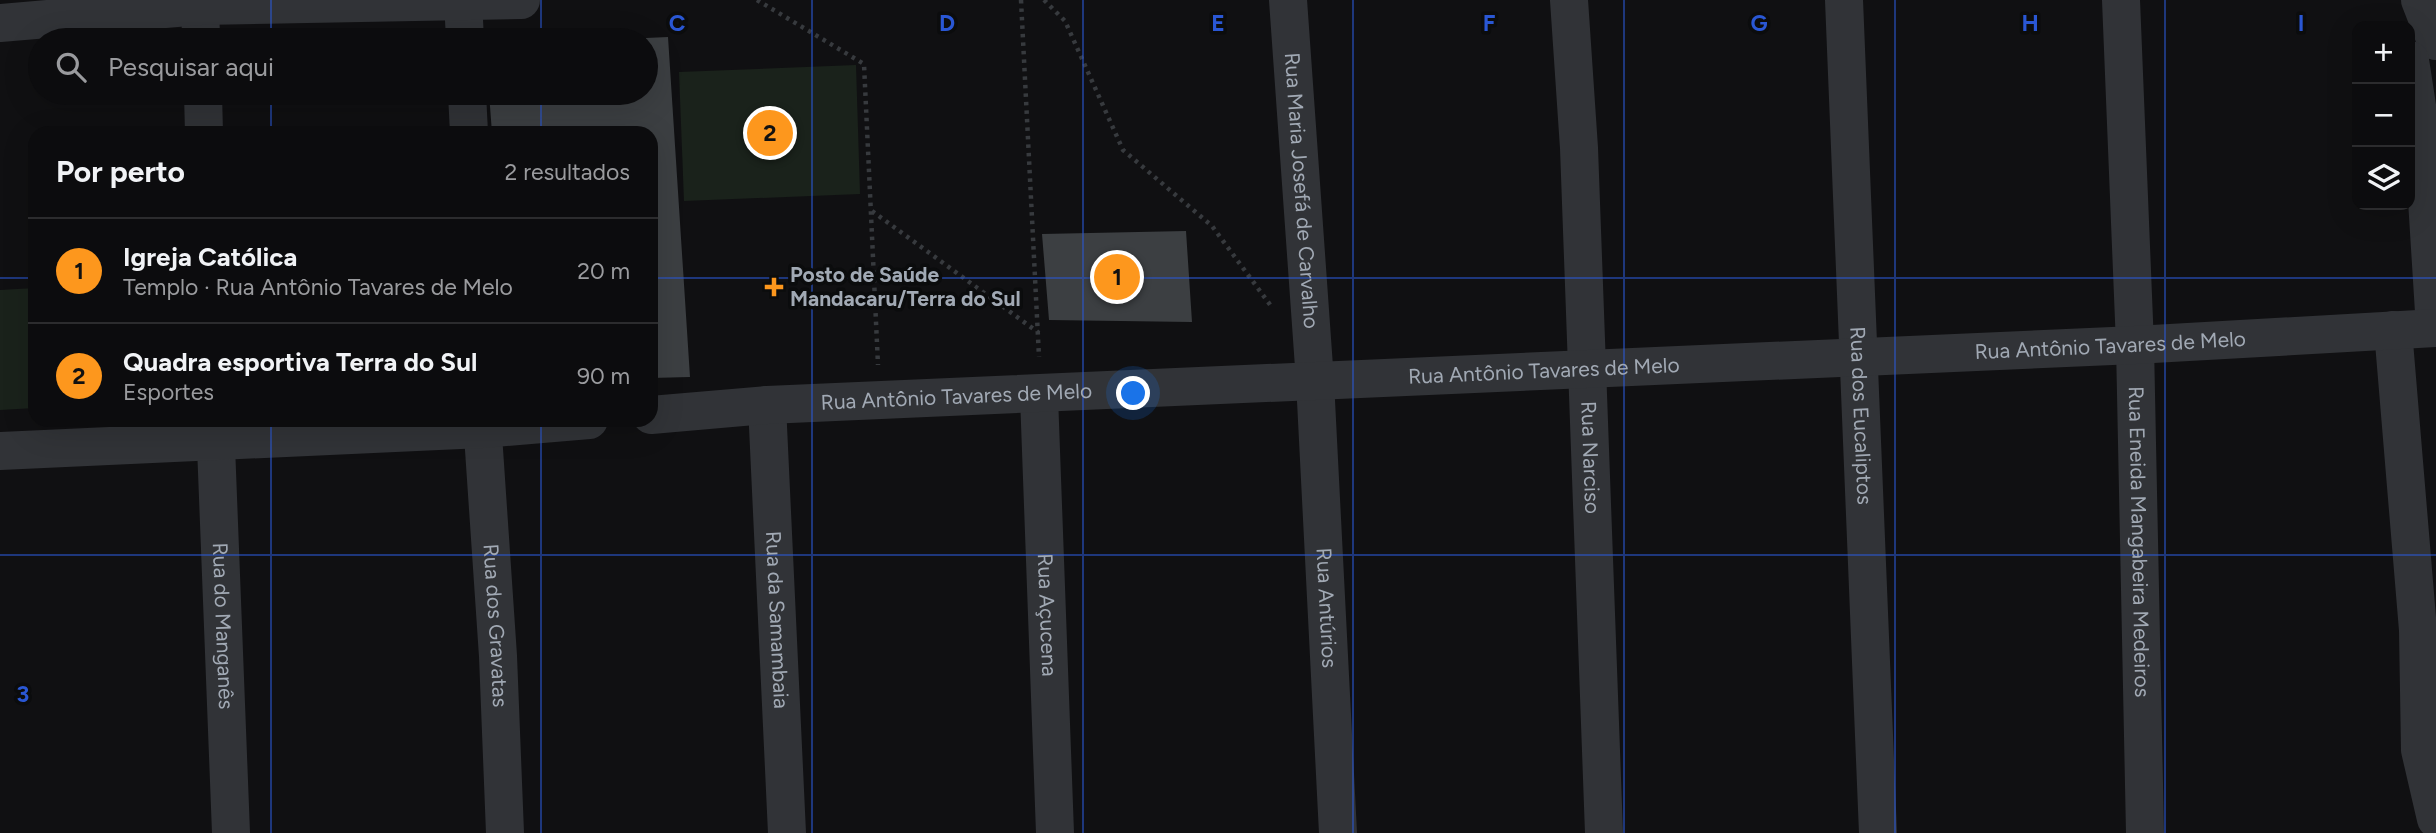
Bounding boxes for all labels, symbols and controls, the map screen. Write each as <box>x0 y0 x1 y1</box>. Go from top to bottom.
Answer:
text: C <box>669 9 686 37</box>
text: D <box>939 9 955 37</box>
text: E <box>1211 9 1225 37</box>
text: F <box>1483 9 1496 37</box>
text: G <box>1750 9 1768 37</box>
text: H <box>2021 9 2039 37</box>
text: I <box>2298 9 2304 37</box>
map controls <box>2352 21 2415 210</box>
button: + <box>2352 21 2415 84</box>
search box <box>28 28 658 105</box>
icon: search <box>52 48 90 86</box>
text: Pesquisar aqui <box>108 51 274 83</box>
street label: Rua Maria Josefá de Carvalho <box>1280 51 1324 329</box>
button: − <box>2352 84 2415 147</box>
pin: 2 <box>747 107 793 159</box>
button: layers <box>2352 147 2415 210</box>
text: Por perto <box>56 153 185 190</box>
text: 2 resultados <box>505 158 630 186</box>
text: Igreja Católica <box>123 241 297 273</box>
pin: 1 <box>1094 251 1140 303</box>
text: 1 <box>74 257 84 285</box>
text: 20 m <box>577 257 630 285</box>
place label: Posto de Saúde Mandacaru/Terra do Sul <box>790 262 1021 311</box>
text: Templo · Rua Antônio Tavares de Melo <box>123 273 513 301</box>
marker: Posto de Saúde Mandacaru/Terra do Sul <box>764 277 784 297</box>
street label: Rua dos Eucaliptos <box>1845 326 1878 505</box>
street label: Rua Antônio Tavares de Melo <box>1974 326 2247 364</box>
text: Quadra esportiva Terra do Sul <box>123 346 477 378</box>
street label: Rua Antônio Tavares de Melo <box>1408 352 1680 389</box>
text: 2 <box>72 362 86 390</box>
text: 90 m <box>577 362 630 390</box>
your location <box>1116 376 1150 410</box>
text: Esportes <box>123 378 214 406</box>
street label: Rua Antônio Tavares de Melo <box>820 378 1093 415</box>
street label: Rua Eneida Mangabeira Medeiros <box>2124 386 2155 698</box>
street label: Rua Narciso <box>1576 400 1605 514</box>
street label: Rua da Samambaia <box>761 530 794 709</box>
street label: Rua do Manganês <box>208 542 239 710</box>
street label: Rua dos Gravatas <box>478 543 513 708</box>
street label: Rua Antúrios <box>1311 547 1343 668</box>
street label: Rua Açucena <box>1033 553 1062 677</box>
text: 3 <box>17 680 29 708</box>

